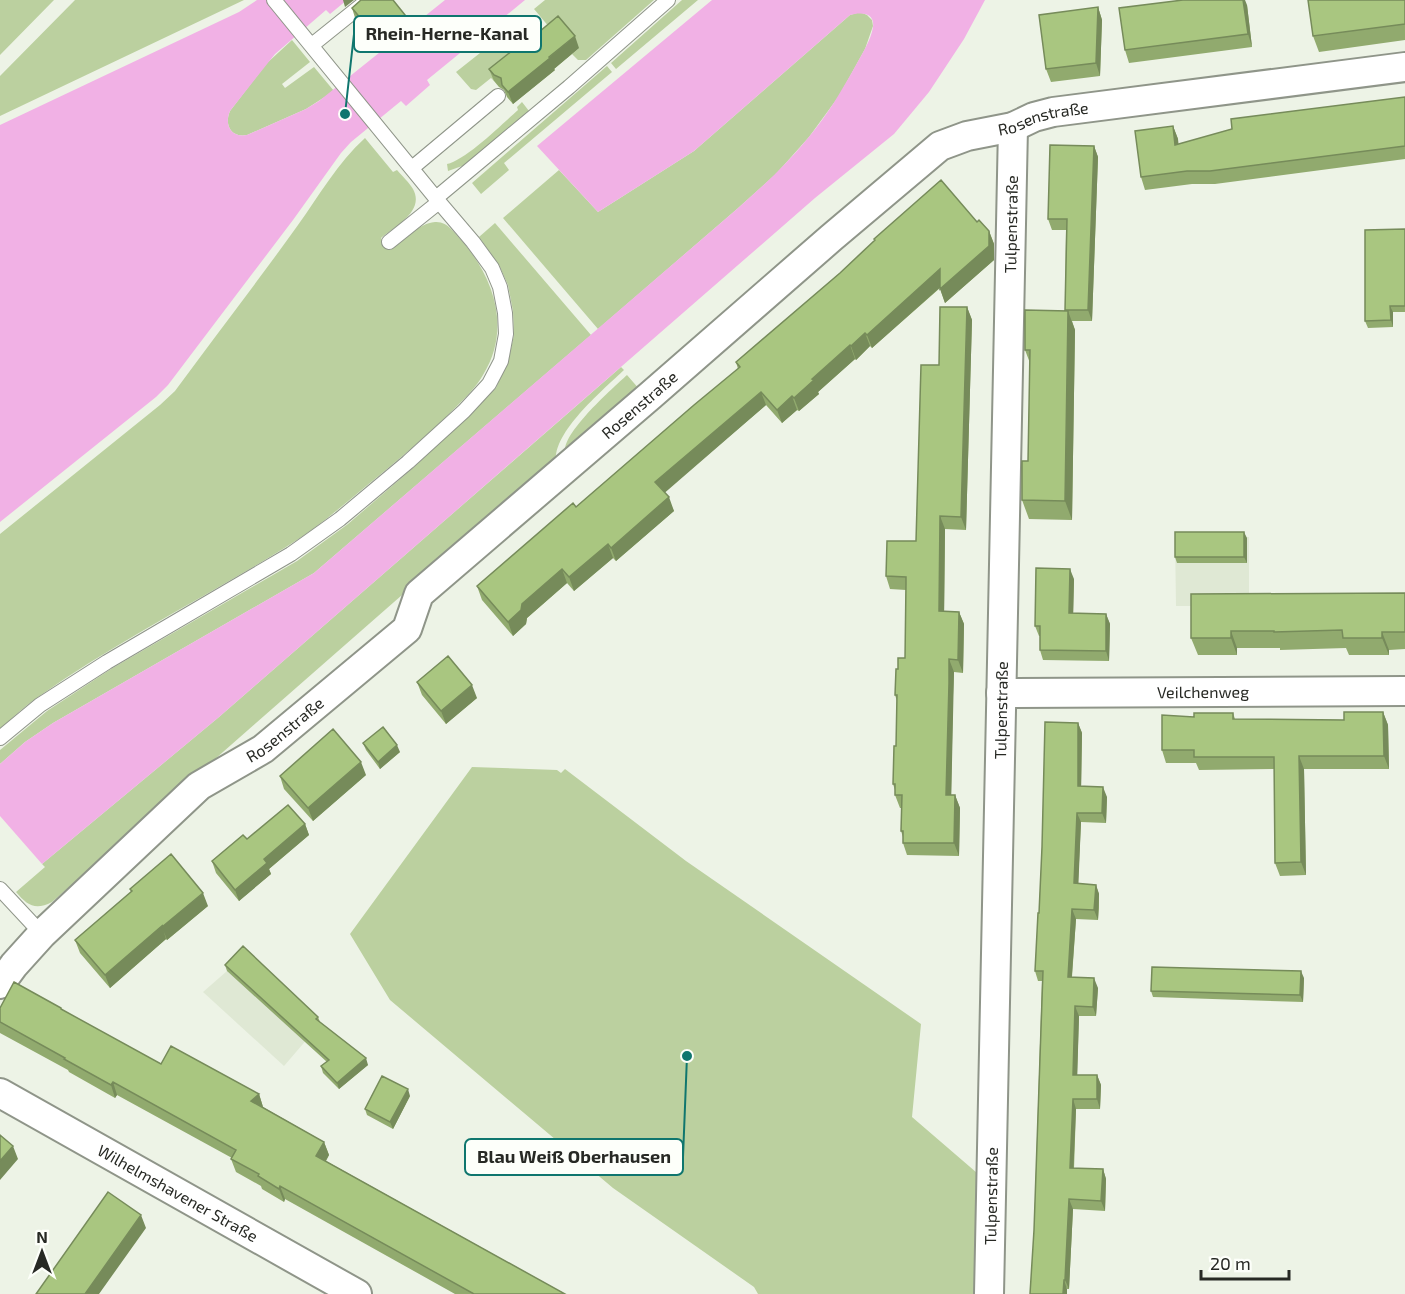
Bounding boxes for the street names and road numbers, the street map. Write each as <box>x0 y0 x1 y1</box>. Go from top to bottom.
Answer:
street label: Rosenstraße <box>996 98 1090 139</box>
street label: Tulpenstraße <box>1000 175 1021 273</box>
street label: Rosenstraße <box>597 367 681 442</box>
street label: Tulpenstraße <box>990 661 1011 759</box>
street label: Veilchenweg <box>1157 682 1249 701</box>
street label: Rosenstraße <box>242 693 327 766</box>
street label: Wilhelmshavener Straße <box>94 1140 262 1245</box>
street label: Tulpenstraße <box>980 1147 1001 1245</box>

